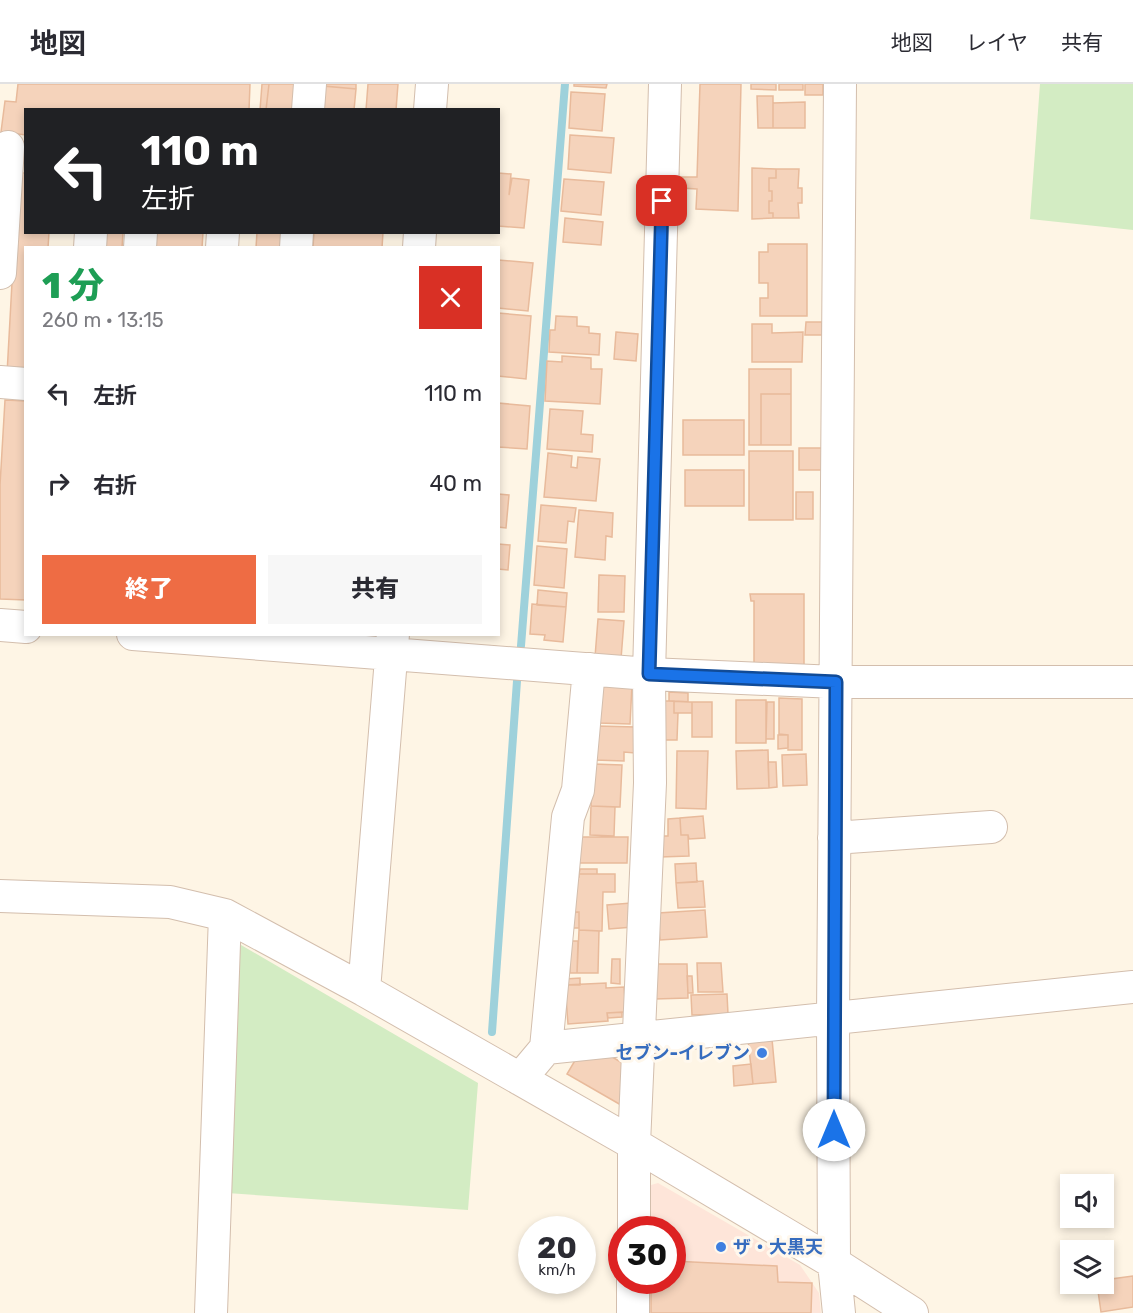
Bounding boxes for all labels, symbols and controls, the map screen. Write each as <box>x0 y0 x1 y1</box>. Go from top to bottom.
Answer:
text: 地図 <box>30 27 86 60</box>
text: 地図 <box>891 30 933 55</box>
text: レイヤ <box>966 30 1028 55</box>
text: 共有 <box>1061 30 1103 55</box>
text: 110 m <box>141 126 259 176</box>
icon: left <box>42 132 120 210</box>
pin <box>636 175 687 226</box>
text: 左折 <box>141 183 195 215</box>
icon: arrive <box>645 184 678 217</box>
text: 1 分 <box>42 264 104 307</box>
button: close <box>419 266 482 329</box>
text: 260 m · 13:15 <box>42 308 164 332</box>
icon: left <box>42 377 75 410</box>
text: 110 m <box>424 380 482 407</box>
text: 左折 <box>93 382 137 409</box>
icon: right <box>42 467 75 500</box>
text: 40 m <box>429 470 482 497</box>
text: 右折 <box>93 472 137 499</box>
button: 終了 <box>42 555 256 624</box>
button: 共有 <box>268 555 482 624</box>
place label: セブン-イレブン <box>615 1042 750 1064</box>
marker: セブン-イレブン <box>755 1046 769 1060</box>
position arrow <box>802 1098 866 1162</box>
map controls <box>1060 1174 1114 1294</box>
button: sound <box>1060 1174 1114 1228</box>
speed limit sign: 30 <box>608 1216 686 1294</box>
text: 20 <box>537 1230 577 1266</box>
place label: ザ・大黒天 <box>733 1236 823 1258</box>
marker: ザ・大黒天 <box>714 1240 728 1254</box>
button: layers <box>1060 1240 1114 1294</box>
text: km/h <box>538 1261 576 1279</box>

